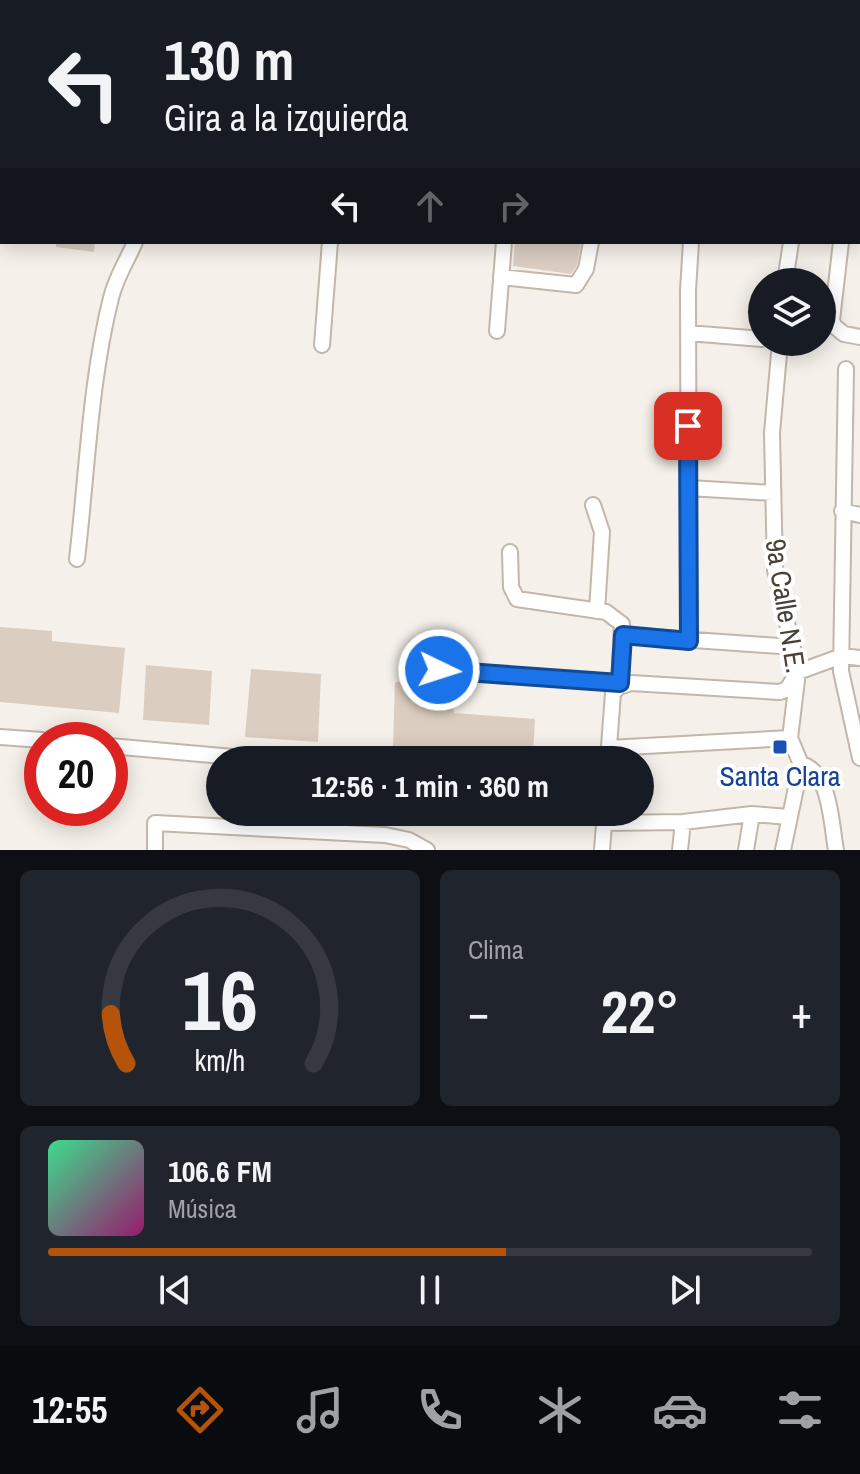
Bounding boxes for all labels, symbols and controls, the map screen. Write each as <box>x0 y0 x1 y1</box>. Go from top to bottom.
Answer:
text: 130 m <box>164 22 294 97</box>
icon: left <box>32 32 136 136</box>
text: Gira a la izquierda <box>164 94 409 142</box>
icon: left <box>324 184 368 228</box>
icon: ahead <box>408 184 452 228</box>
icon: right <box>492 184 536 228</box>
map controls <box>748 268 836 356</box>
button: layers <box>748 268 836 356</box>
pin <box>654 392 722 460</box>
icon: arrive <box>666 404 710 448</box>
street label: 9a Calle N.E. <box>757 536 815 676</box>
position arrow <box>397 628 481 712</box>
speed limit sign: 20 <box>24 722 128 826</box>
marker: Santa Clara <box>771 738 789 756</box>
place label: Santa Clara <box>719 757 841 795</box>
text: 12:56 · 1 min · 360 m <box>311 766 549 806</box>
text: Clima <box>468 932 524 967</box>
text: 16 <box>182 944 258 1056</box>
text: 22° <box>601 971 679 1052</box>
text: − <box>468 982 489 1042</box>
text: + <box>791 982 812 1042</box>
text: km/h <box>195 1041 245 1080</box>
text: 106.6 FM <box>168 1151 272 1191</box>
text: Música <box>168 1191 237 1226</box>
icon: previous <box>153 1268 197 1312</box>
icon: pause <box>408 1268 452 1312</box>
icon: next <box>663 1268 707 1312</box>
icon: directions <box>172 1382 228 1438</box>
icon: music <box>292 1382 348 1438</box>
icon: phone <box>412 1382 468 1438</box>
icon: climate <box>532 1382 588 1438</box>
icon: car <box>652 1382 708 1438</box>
icon: filters <box>772 1382 828 1438</box>
text: 12:55 <box>32 1386 108 1434</box>

